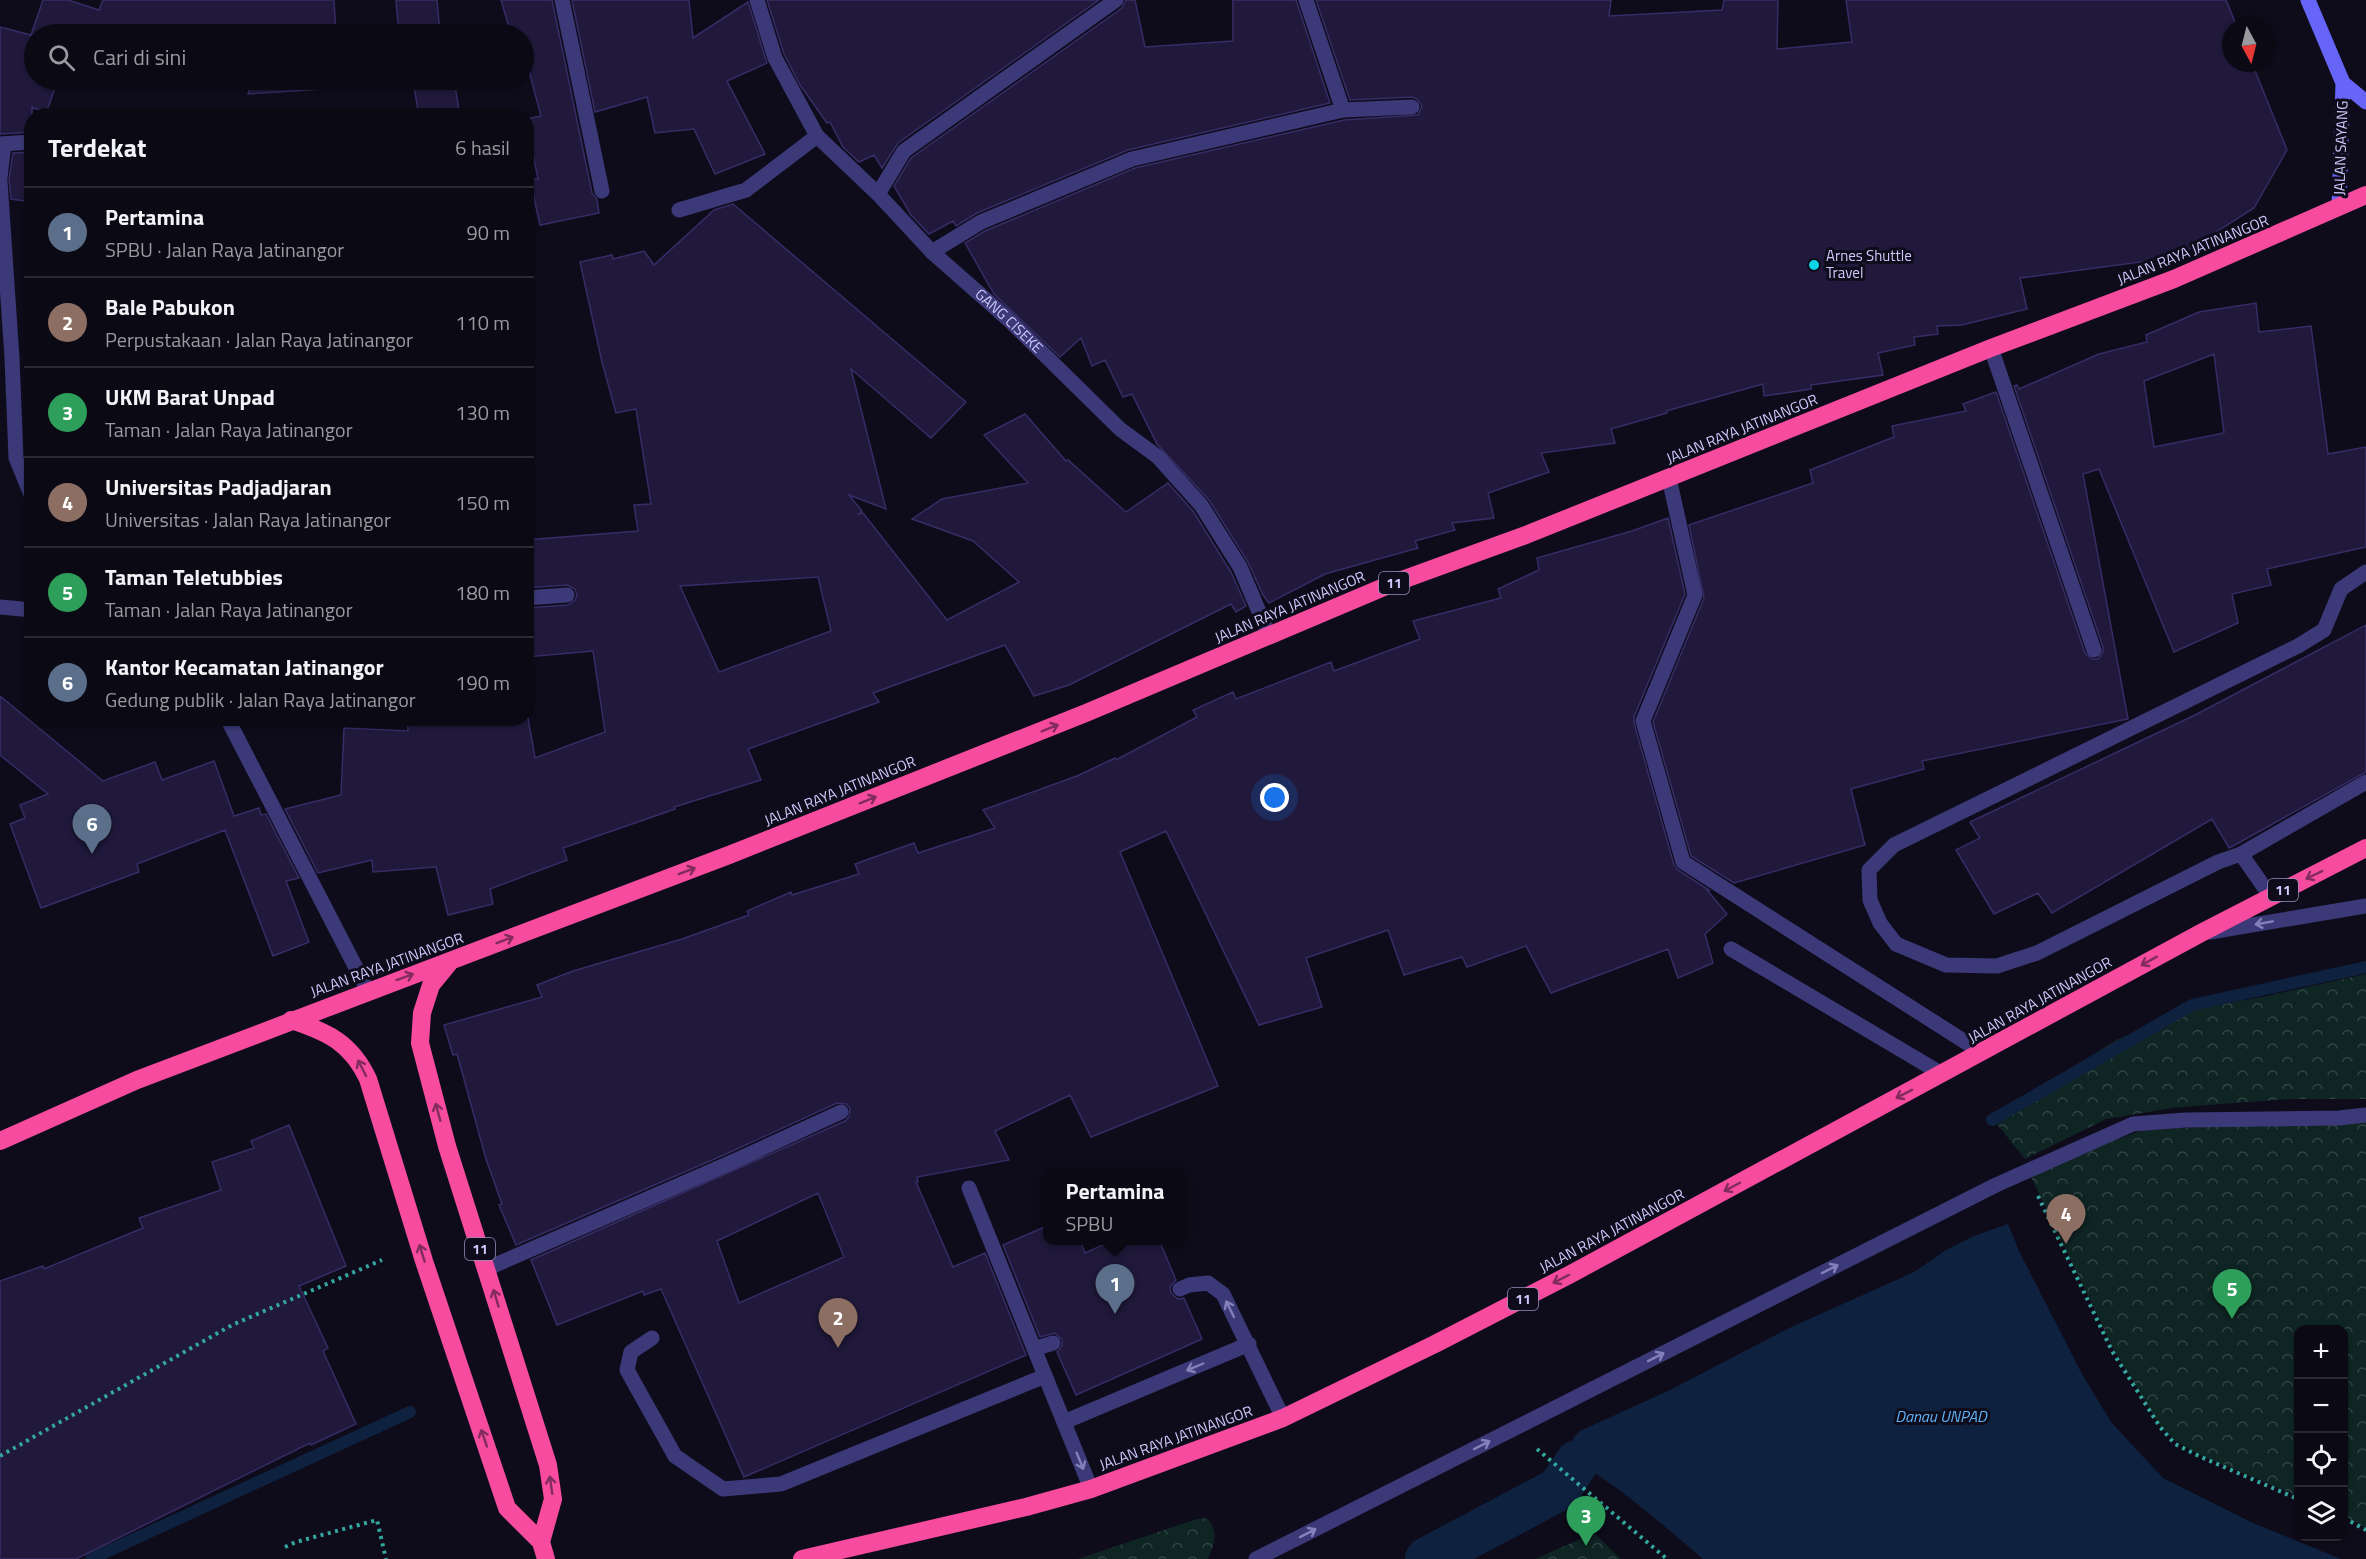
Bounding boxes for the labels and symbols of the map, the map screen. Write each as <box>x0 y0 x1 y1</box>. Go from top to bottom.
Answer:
north arrow <box>2222 18 2276 72</box>
street label: JALAN SAYANG <box>2327 100 2354 196</box>
street label: JALAN RAYA JATINANGOR <box>2114 209 2272 290</box>
place label: Arnes Shuttle Travel <box>1826 244 1912 284</box>
marker: Arnes Shuttle Travel <box>1807 258 1821 272</box>
street label: GANG CISEKE <box>970 283 1048 358</box>
street label: JALAN RAYA JATINANGOR <box>1663 388 1821 469</box>
street label: JALAN RAYA JATINANGOR <box>1211 564 1369 649</box>
road number: 11 <box>1379 572 1409 594</box>
one-way arrow <box>1040 722 1058 733</box>
street label: JALAN RAYA JATINANGOR <box>761 750 919 831</box>
your location <box>1260 783 1289 812</box>
one-way arrow <box>859 793 877 804</box>
pin: 6 <box>72 804 112 854</box>
one-way arrow <box>677 865 696 876</box>
one-way arrow <box>2306 870 2324 881</box>
road number: 11 <box>2268 879 2298 901</box>
one-way arrow <box>2255 917 2274 928</box>
street label: JALAN RAYA JATINANGOR <box>307 926 467 1003</box>
one-way arrow <box>495 934 513 945</box>
street label: JALAN RAYA JATINANGOR <box>1964 950 2116 1049</box>
one-way arrow <box>2141 956 2159 967</box>
one-way arrow <box>395 971 414 982</box>
one-way arrow <box>356 1060 368 1077</box>
one-way arrow <box>1895 1089 1913 1100</box>
one-way arrow <box>432 1103 444 1122</box>
street label: JALAN RAYA JATINANGOR <box>1535 1182 1688 1279</box>
one-way arrow <box>1724 1182 1742 1193</box>
pin: 4 <box>2046 1194 2086 1244</box>
road number: 11 <box>465 1238 495 1260</box>
one-way arrow <box>416 1244 427 1263</box>
one-way arrow <box>1821 1263 1839 1274</box>
pin: 1 <box>1096 1264 1134 1314</box>
pin: 5 <box>2212 1270 2252 1319</box>
one-way arrow <box>1552 1274 1570 1285</box>
road number: 11 <box>1508 1288 1538 1310</box>
one-way arrow <box>489 1289 500 1308</box>
pin: 2 <box>818 1298 858 1348</box>
one-way arrow <box>1223 1300 1235 1318</box>
one-way arrow <box>1647 1351 1665 1363</box>
one-way arrow <box>1186 1362 1204 1373</box>
street label: JALAN RAYA JATINANGOR <box>1096 1399 1256 1476</box>
water label: Danau UNPAD <box>1895 1404 1988 1428</box>
one-way arrow <box>477 1429 488 1448</box>
one-way arrow <box>1473 1439 1491 1451</box>
one-way arrow <box>1075 1452 1086 1470</box>
one-way arrow <box>545 1476 556 1495</box>
pin: 3 <box>1566 1496 1606 1546</box>
one-way arrow <box>1299 1527 1317 1539</box>

